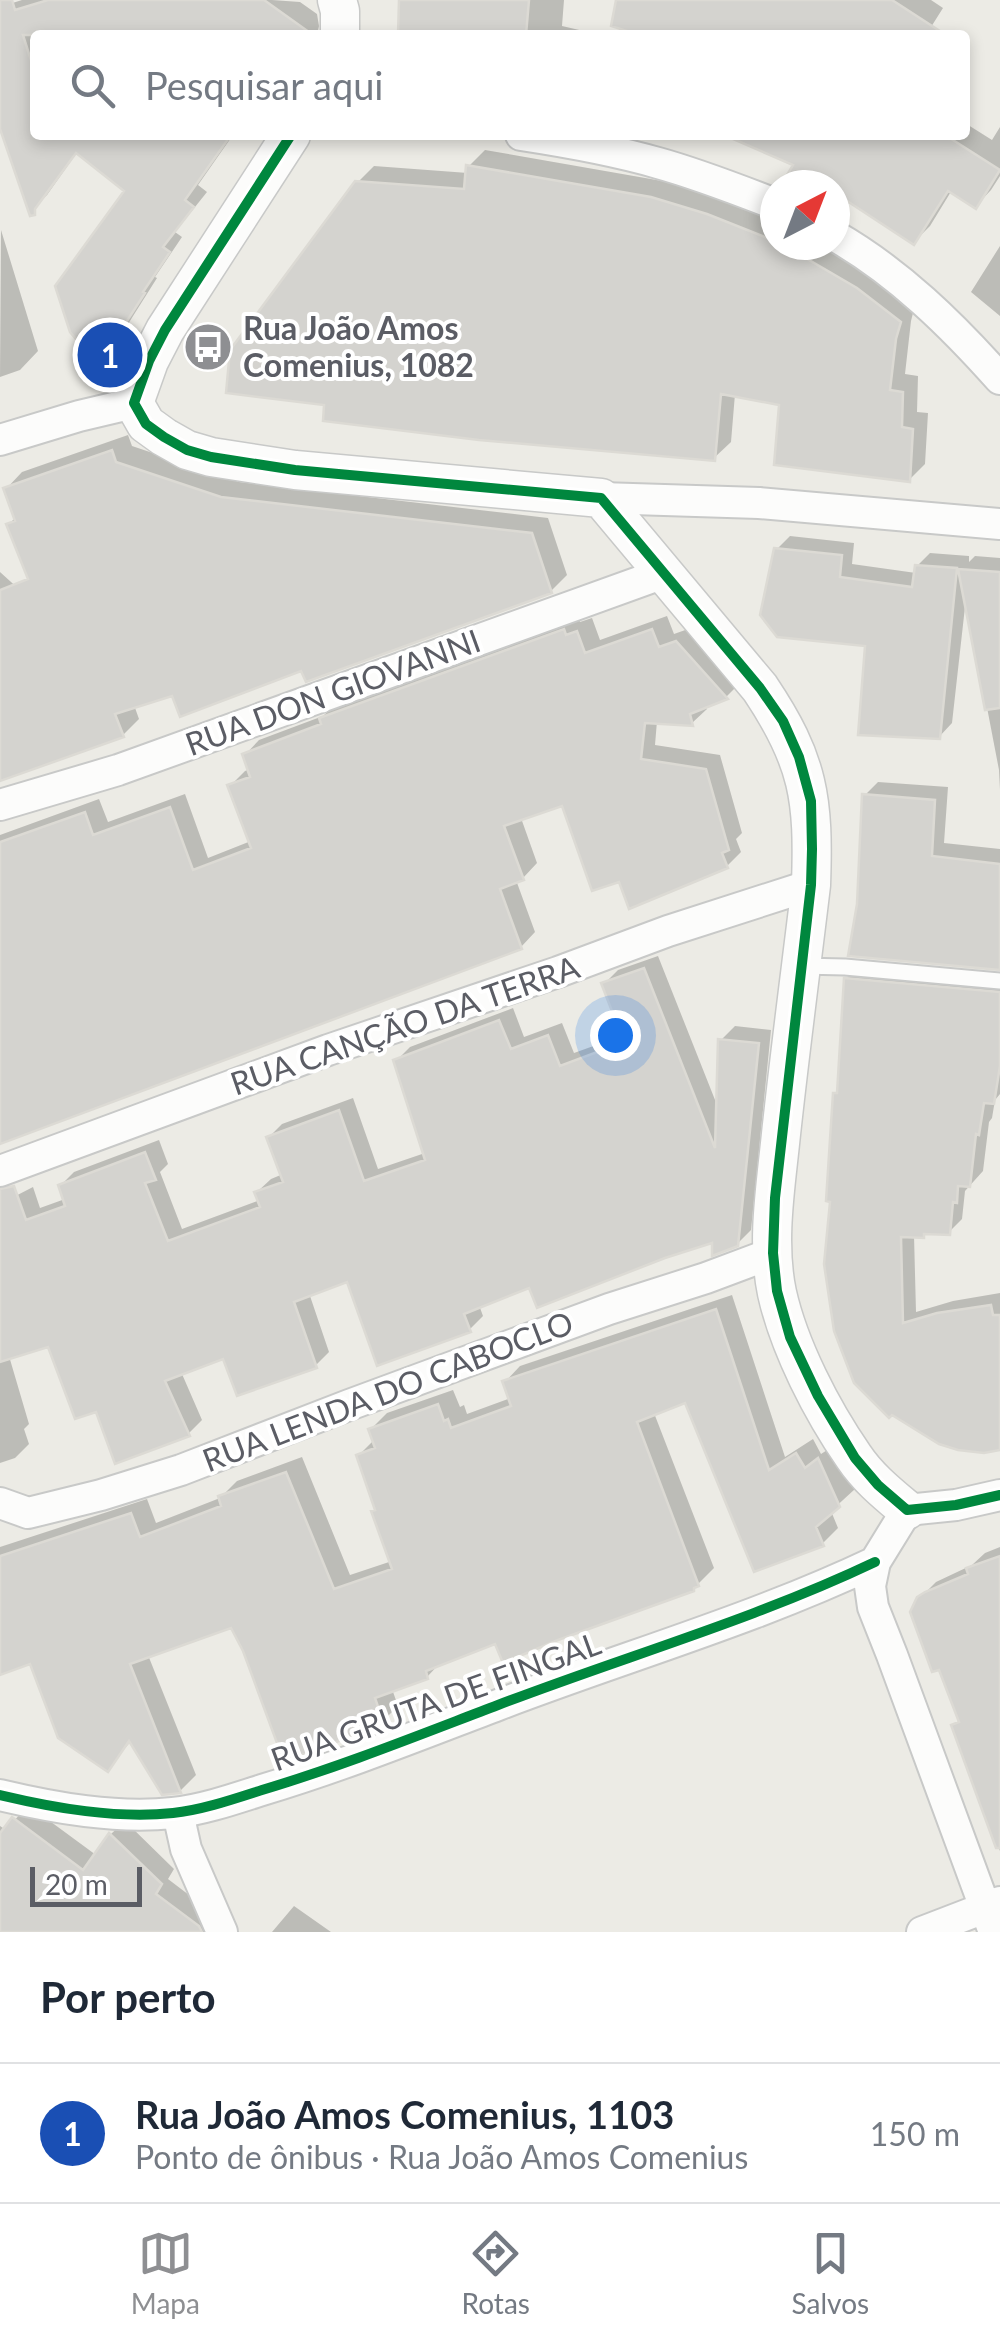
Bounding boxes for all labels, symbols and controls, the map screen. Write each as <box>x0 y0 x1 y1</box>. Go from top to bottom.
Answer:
search box <box>30 30 970 140</box>
icon: search <box>65 58 120 113</box>
text: Pesquisar aqui <box>145 62 384 108</box>
north arrow <box>760 170 850 260</box>
place label: Rua João Amos Comenius, 1082 <box>243 308 474 384</box>
pin: 1 <box>78 318 142 392</box>
bus stop icon: Rua João Amos Comenius, 1082 <box>182 321 234 373</box>
street label: RUA DON GIOVANNI <box>180 620 485 763</box>
street label: RUA CANÇÃO DA TERRA <box>225 946 584 1103</box>
your location <box>590 1010 641 1061</box>
street label: RUA LENDA DO CABOCLO <box>197 1302 578 1479</box>
street label: RUA GRUTA DE FINGAL <box>265 1623 606 1778</box>
scale bar <box>30 1862 142 1906</box>
text: 20 m <box>45 1867 108 1901</box>
text: Por perto <box>40 1972 216 2022</box>
text: Rua João Amos Comenius, 1103 <box>135 2091 674 2137</box>
text: 1 <box>63 2114 82 2153</box>
text: 150 m <box>870 2114 960 2153</box>
text: Ponto de ônibus · Rua João Amos Comenius <box>135 2137 748 2176</box>
tab: Mapa <box>131 2226 200 2320</box>
tab: Rotas <box>462 2226 530 2320</box>
tab: Salvos <box>792 2226 869 2320</box>

